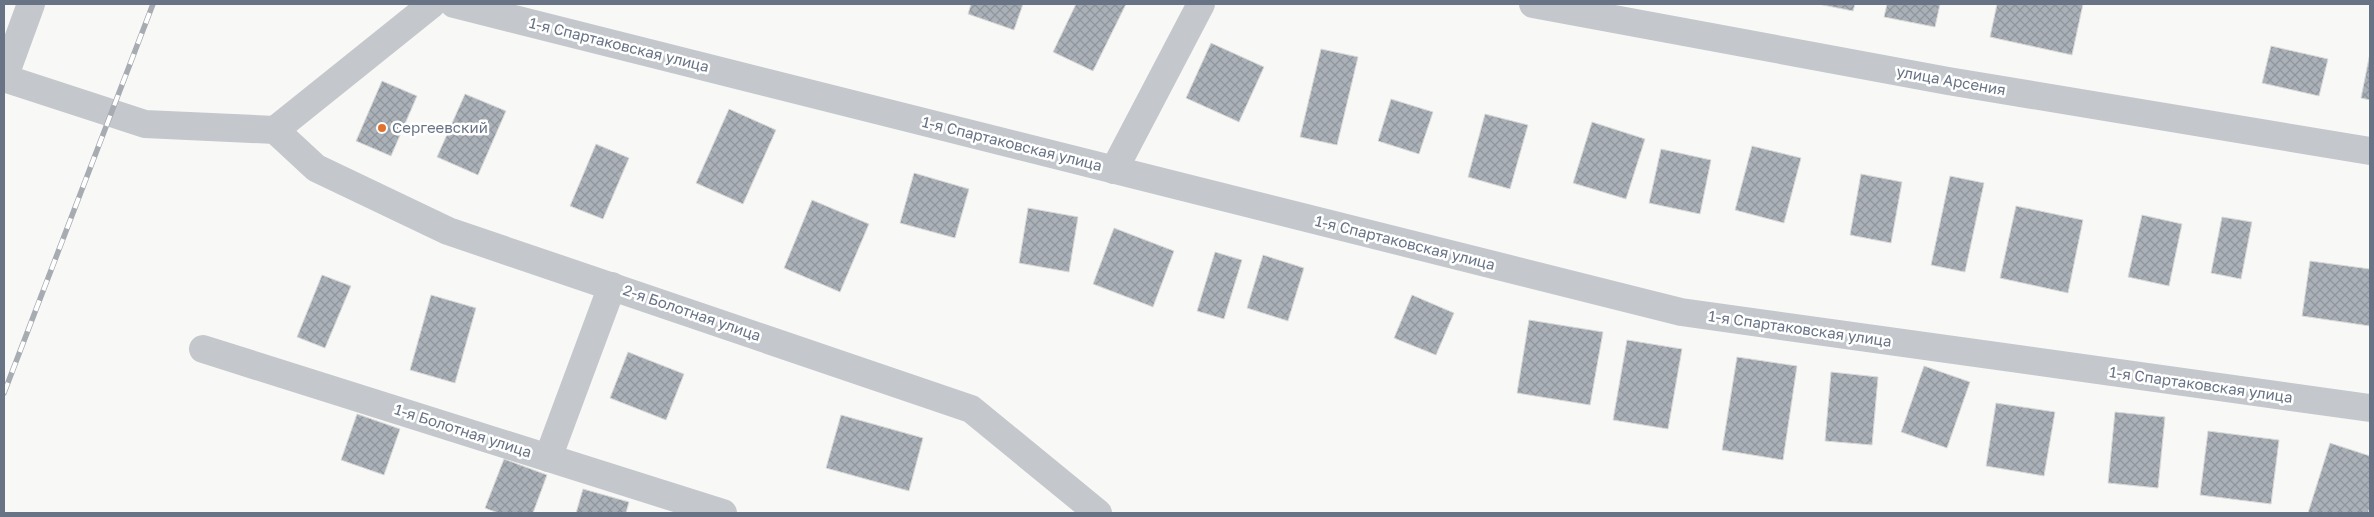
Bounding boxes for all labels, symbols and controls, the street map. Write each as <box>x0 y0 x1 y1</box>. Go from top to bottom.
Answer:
street label: 1-я Спартаковская улица <box>527 13 711 75</box>
street label: улица Арсения <box>1895 62 2007 98</box>
street label: 1-я Спартаковская улица <box>920 112 1104 174</box>
place label: Сергеевский <box>392 118 488 136</box>
marker: Сергеевский <box>376 122 388 134</box>
street label: 1-я Спартаковская улица <box>1313 211 1497 273</box>
street label: 2-я Болотная улица <box>621 280 764 344</box>
street label: 1-я Спартаковская улица <box>1707 306 1893 350</box>
street label: 1-я Спартаковская улица <box>2108 362 2294 406</box>
street label: 1-я Болотная улица <box>393 399 534 461</box>

